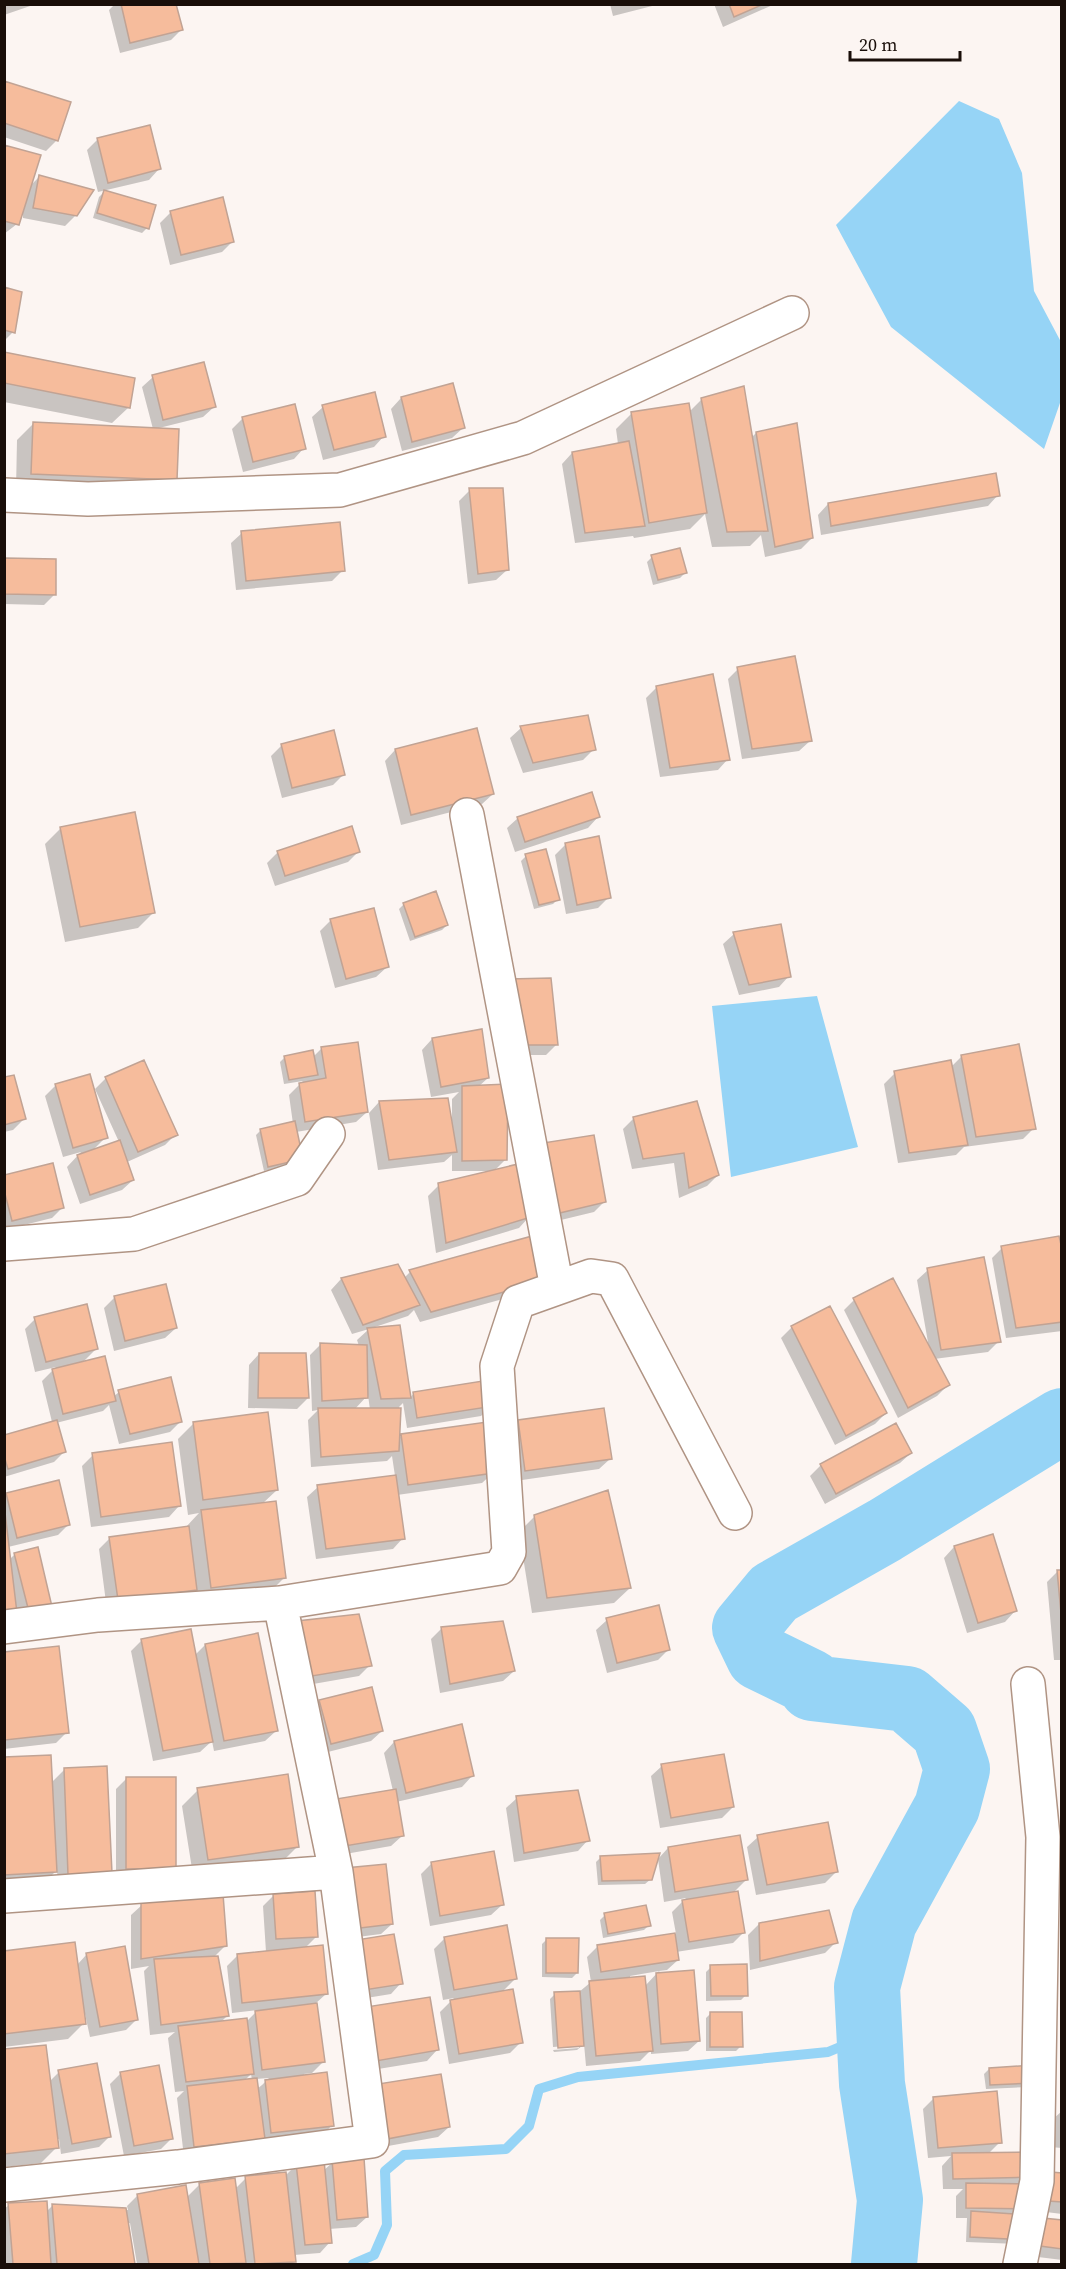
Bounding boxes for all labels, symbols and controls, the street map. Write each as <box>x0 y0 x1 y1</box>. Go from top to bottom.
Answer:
scale bar <box>850 24 960 62</box>
text: 20 m <box>859 32 897 57</box>

